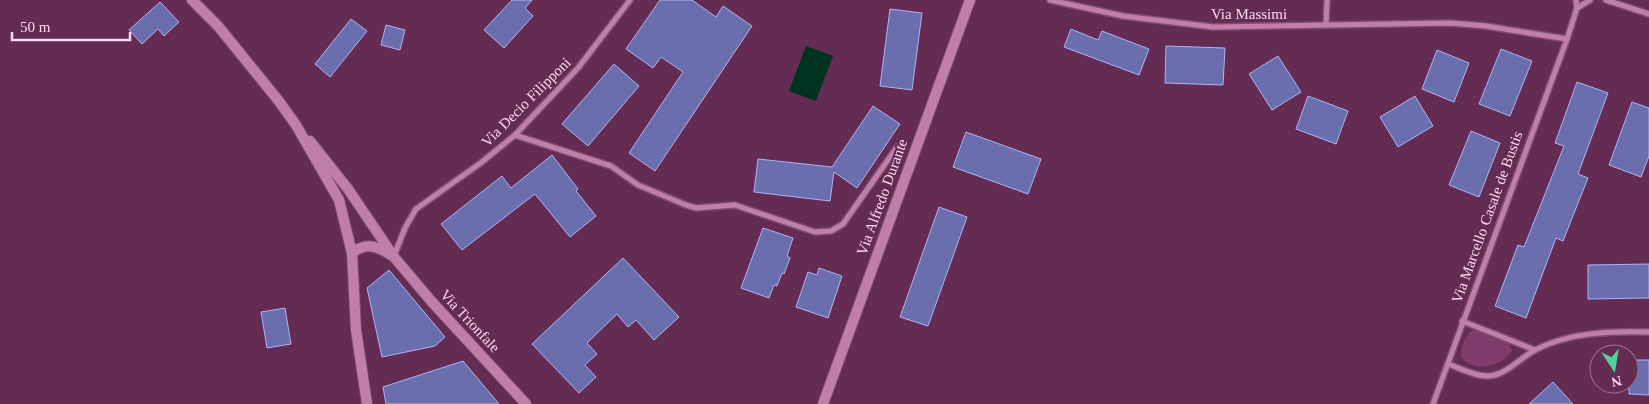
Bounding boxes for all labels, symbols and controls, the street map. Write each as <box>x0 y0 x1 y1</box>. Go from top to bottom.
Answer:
street label: Via Massimi <box>1211 6 1287 22</box>
scale bar <box>12 10 130 42</box>
text: 50 m <box>20 19 51 35</box>
street label: Via Decio Filipponi <box>478 54 574 150</box>
street label: Via Marcello Casale de Bustis <box>1448 129 1526 305</box>
street label: Via Alfredo Durante <box>854 136 911 257</box>
street label: Via Trionfale <box>437 286 503 356</box>
north arrow <box>1589 344 1639 394</box>
text: N <box>1610 373 1623 390</box>

